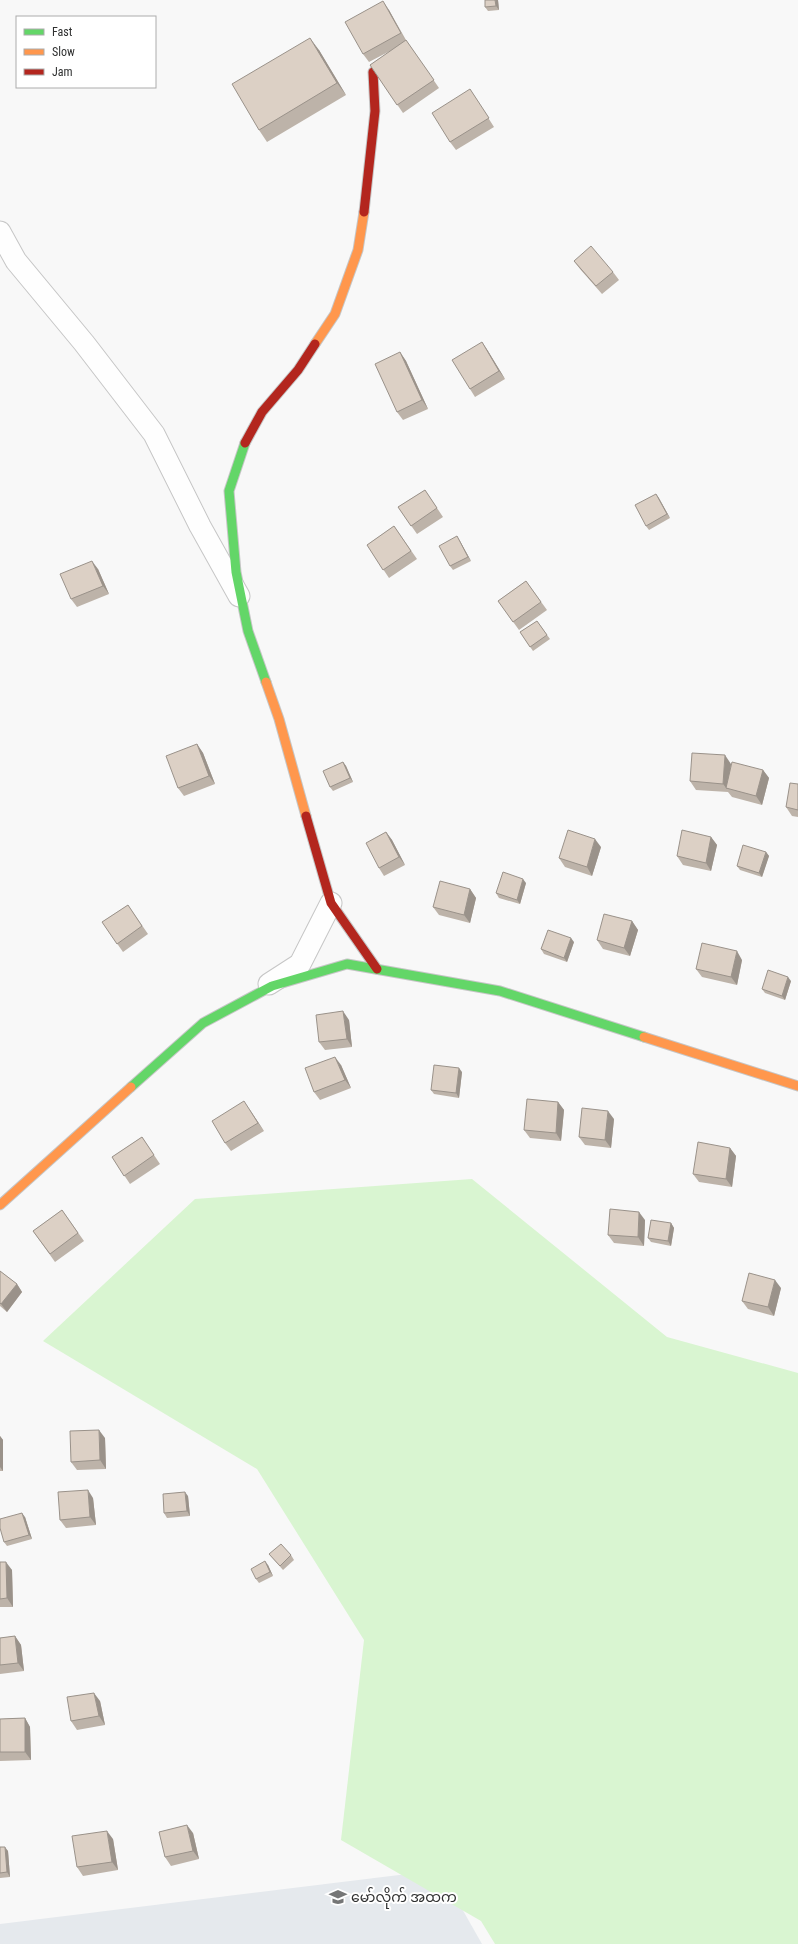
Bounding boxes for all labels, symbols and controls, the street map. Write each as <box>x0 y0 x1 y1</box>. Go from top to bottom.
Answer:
legend <box>16 16 156 88</box>
text: Fast <box>52 25 73 39</box>
text: Slow <box>52 45 75 59</box>
text: Jam <box>52 65 73 79</box>
school or university icon: မော်လိုက် အထက <box>328 1887 348 1907</box>
place label: မော်လိုက် အထက <box>351 1887 457 1909</box>

